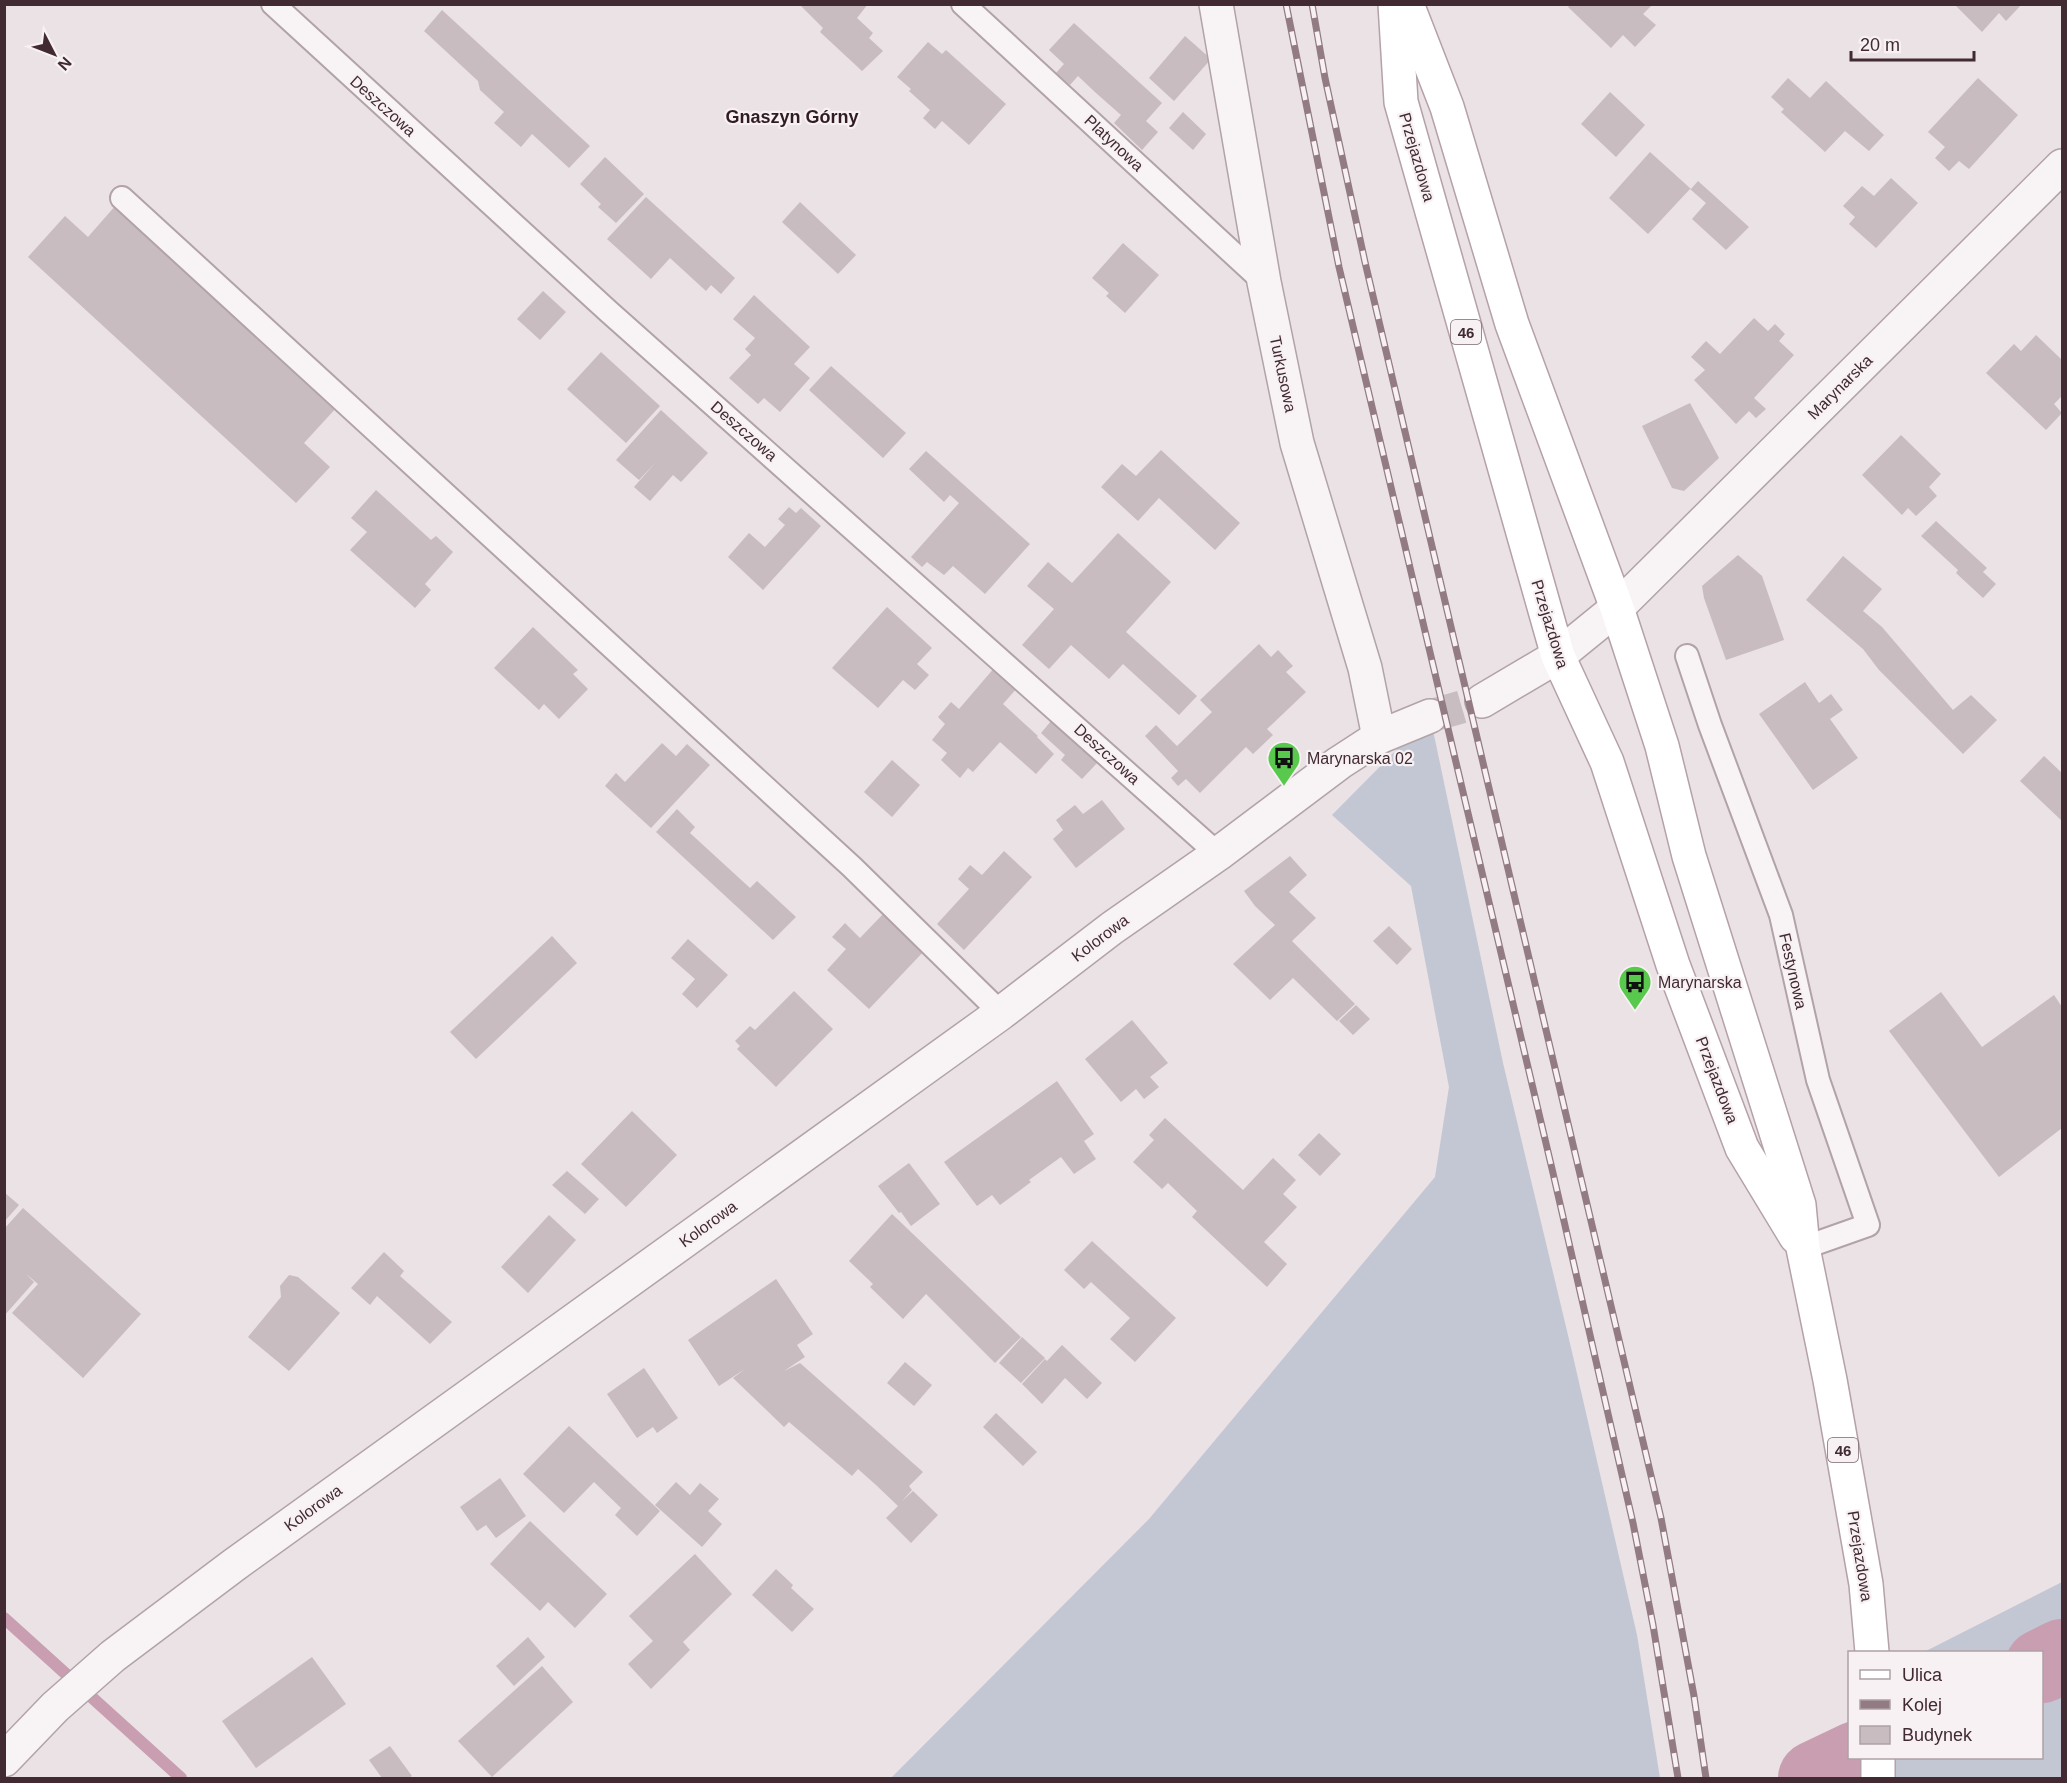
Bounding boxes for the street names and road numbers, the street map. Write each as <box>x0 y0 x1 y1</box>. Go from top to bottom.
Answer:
street label: Deszczowa <box>347 72 419 140</box>
street label: Przejazdowa <box>1396 111 1438 203</box>
street label: Platynowa <box>1081 112 1147 174</box>
road number: 46 <box>1451 320 1481 344</box>
street label: Turkusowa <box>1267 334 1299 414</box>
street label: Marynarska <box>1804 351 1876 423</box>
street label: Deszczowa <box>708 398 781 464</box>
street label: Przejazdowa <box>1528 578 1572 670</box>
street label: Deszczowa <box>1071 720 1143 788</box>
street label: Kolorowa <box>1068 911 1132 965</box>
street label: Festynowa <box>1776 931 1810 1011</box>
street label: Przejazdowa <box>1693 1034 1741 1126</box>
street label: Kolorowa <box>676 1197 740 1250</box>
road number: 46 <box>1828 1438 1858 1462</box>
street label: Kolorowa <box>281 1481 345 1534</box>
street label: Przejazdowa <box>1844 1509 1876 1603</box>

